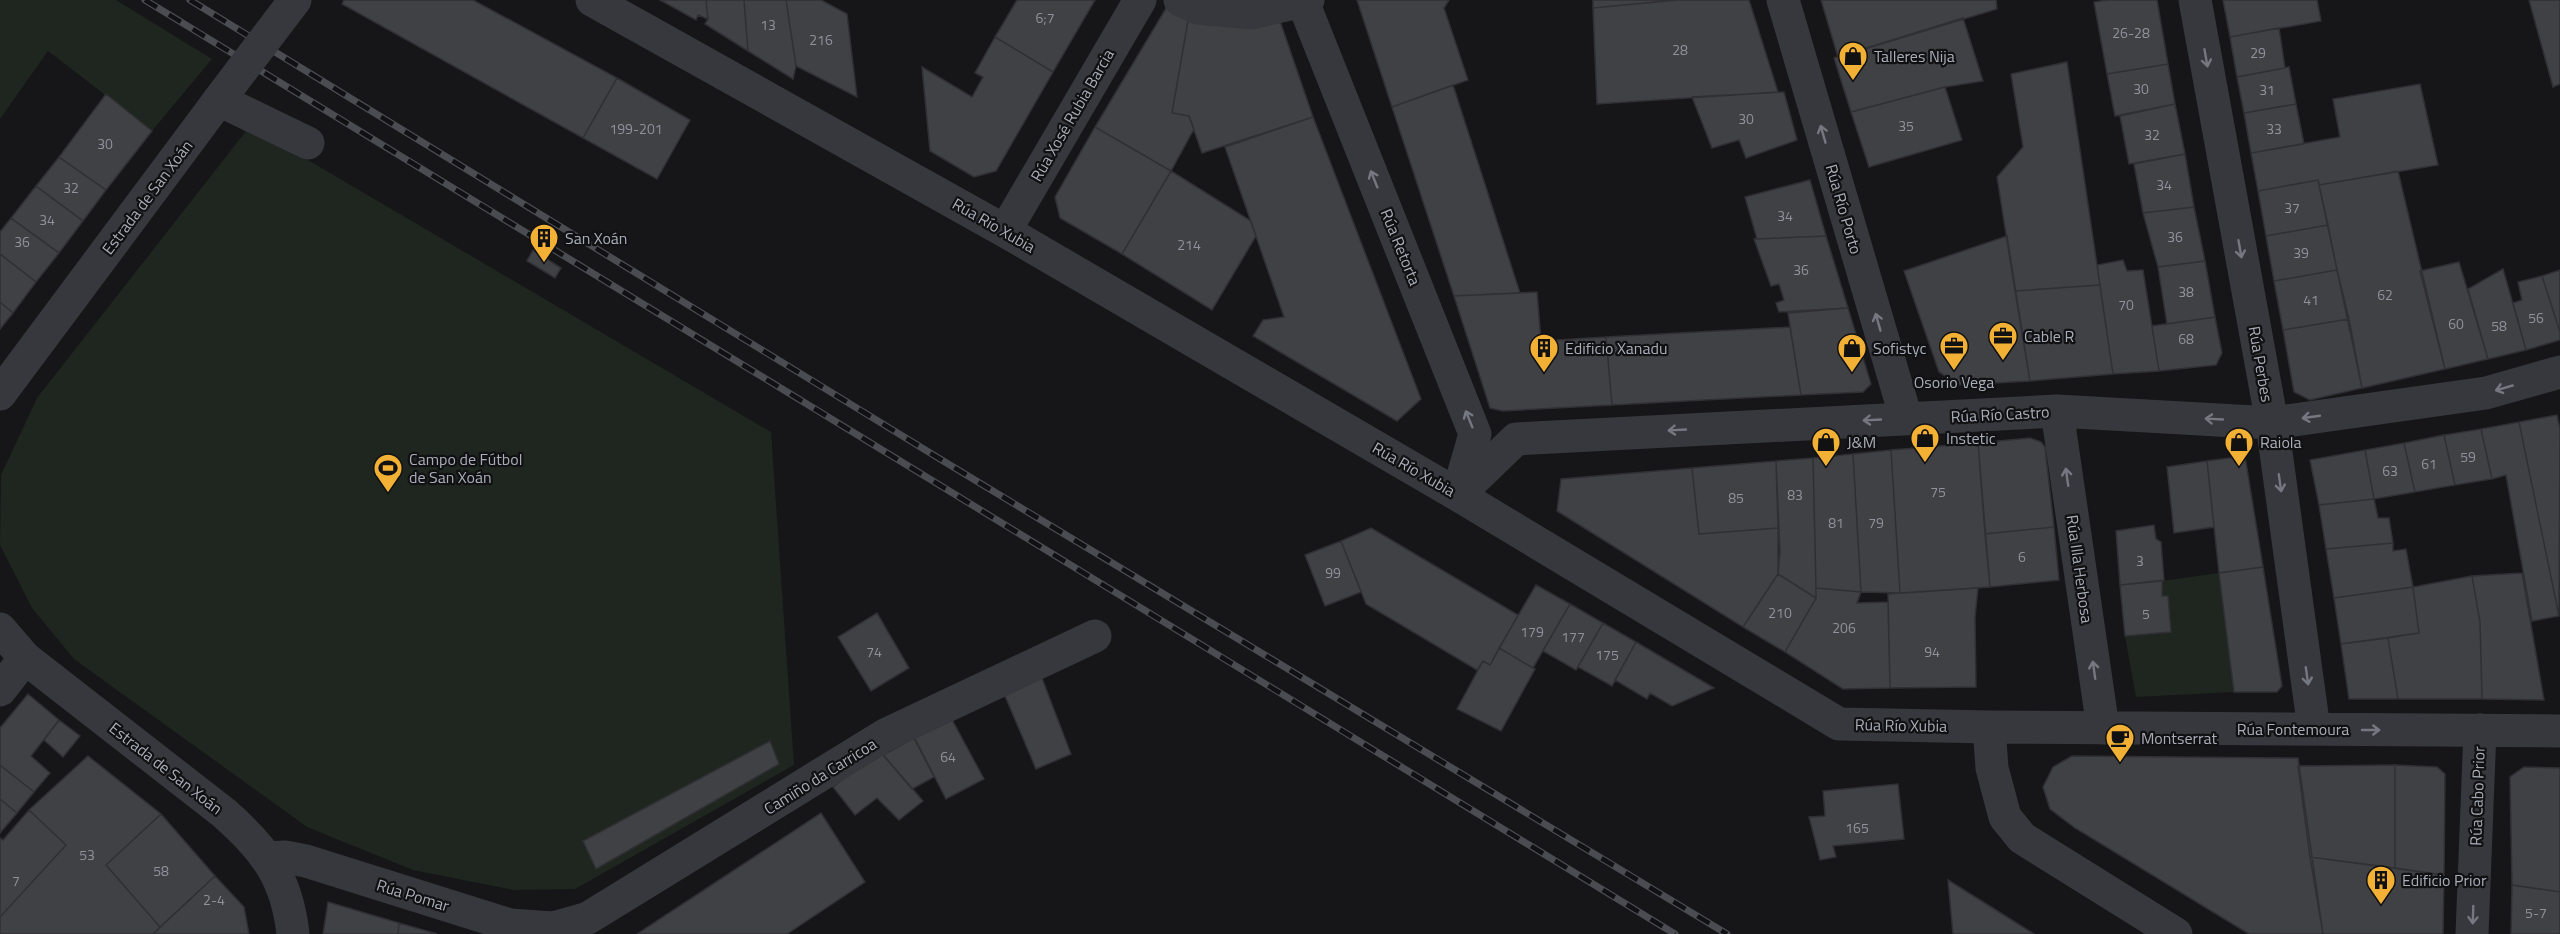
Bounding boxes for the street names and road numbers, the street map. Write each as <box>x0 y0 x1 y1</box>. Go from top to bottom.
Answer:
street label: Rúa Xosé Rubia Barcia <box>1024 44 1120 186</box>
street label: Estrada de San Xoán <box>96 135 198 259</box>
street label: Rúa Río Porto <box>1820 161 1868 257</box>
street label: Rúa Río Xubia <box>948 192 1040 258</box>
street label: Rúa Retorta <box>1375 205 1427 289</box>
street label: Rúa Perbes <box>2243 324 2279 404</box>
street label: Rúa Río Castro <box>1950 399 2050 429</box>
street label: Rúa Río Xubia <box>1368 436 1460 502</box>
street label: Rúa Illa Herbosa <box>2061 513 2099 625</box>
street label: Rúa Río Xubia <box>1855 712 1947 738</box>
street label: Estrada de San Xoán <box>104 716 228 820</box>
street label: Rúa Fontemoura <box>2237 717 2349 741</box>
street label: Camiño da Carricoa <box>759 732 881 820</box>
street label: Rúa Cabo Prior <box>2463 745 2491 846</box>
street label: Rúa Pomar <box>374 873 453 918</box>

